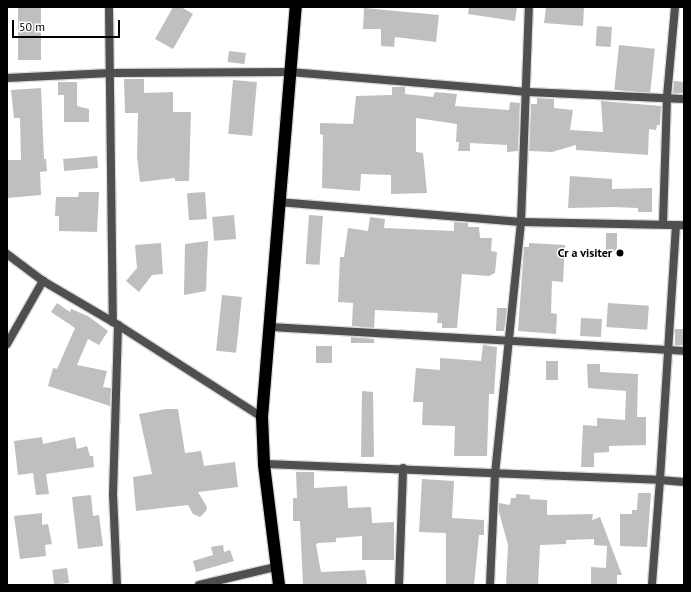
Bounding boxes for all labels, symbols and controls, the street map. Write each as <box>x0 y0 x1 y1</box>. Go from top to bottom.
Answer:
scale bar <box>14 12 122 38</box>
text: 50 m <box>19 19 45 34</box>
place label: Cr a visiter <box>558 246 612 260</box>
marker: Cr a visiter <box>615 248 625 258</box>

